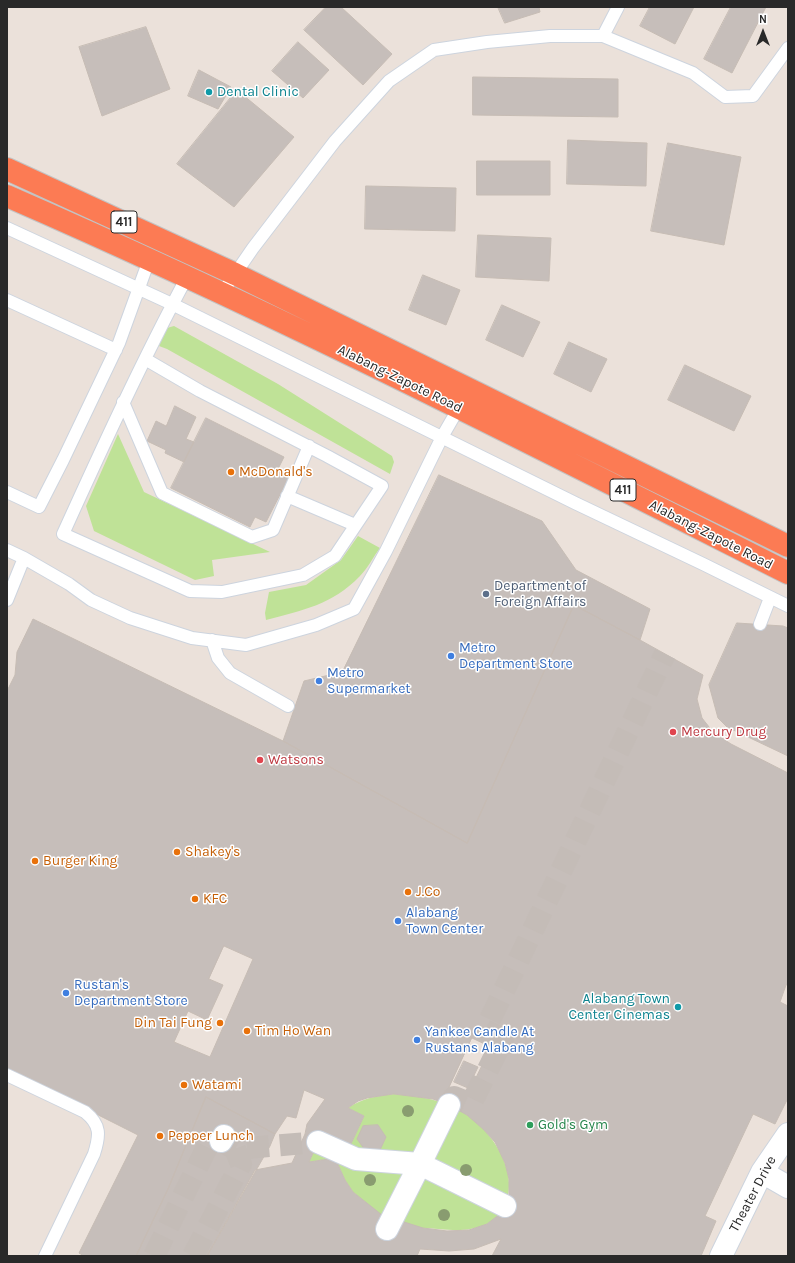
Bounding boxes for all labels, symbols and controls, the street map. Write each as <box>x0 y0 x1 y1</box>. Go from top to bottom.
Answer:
north arrow <box>743 12 783 52</box>
text: N <box>759 13 767 26</box>
place label: Dental Clinic <box>217 84 299 100</box>
marker: Dental Clinic <box>204 87 214 97</box>
road number: 411 <box>111 211 137 233</box>
street label: Alabang-Zapote Road <box>335 341 465 417</box>
place label: McDonald's <box>239 464 313 480</box>
marker: McDonald's <box>226 467 236 477</box>
road number: 411 <box>610 479 636 501</box>
street label: Alabang-Zapote Road <box>646 496 776 574</box>
place label: Department of Foreign Affairs <box>494 578 586 610</box>
marker: Department of Foreign Affairs <box>481 589 491 599</box>
place label: Metro Department Store <box>459 640 573 672</box>
marker: Metro Department Store <box>446 651 456 661</box>
place label: Metro Supermarket <box>327 665 411 698</box>
marker: Metro Supermarket <box>314 676 324 686</box>
place label: Mercury Drug <box>681 724 766 740</box>
marker: Mercury Drug <box>668 727 678 737</box>
place label: Watsons <box>268 752 324 768</box>
marker: Watsons <box>255 755 265 765</box>
place label: Shakey's <box>185 844 240 860</box>
marker: Shakey's <box>172 847 182 857</box>
place label: Burger King <box>43 853 118 869</box>
marker: Burger King <box>30 856 40 866</box>
place label: J.Co <box>416 884 440 900</box>
marker: J.Co <box>403 887 413 897</box>
place label: KFC <box>203 891 227 907</box>
marker: KFC <box>190 894 200 904</box>
place label: Alabang Town Center <box>406 905 483 938</box>
marker: Alabang Town Center <box>393 916 403 926</box>
place label: Rustan's Department Store <box>74 977 188 1010</box>
marker: Rustan's Department Store <box>61 988 71 998</box>
place label: Alabang Town Center Cinemas <box>568 991 670 1024</box>
marker: Alabang Town Center Cinemas <box>673 1002 683 1012</box>
place label: Din Tai Fung <box>134 1015 212 1031</box>
marker: Din Tai Fung <box>215 1018 225 1028</box>
place label: Tim Ho Wan <box>255 1023 331 1039</box>
place label: Yankee Candle At Rustans Alabang <box>425 1024 534 1056</box>
marker: Tim Ho Wan <box>242 1026 252 1036</box>
marker: Yankee Candle At Rustans Alabang <box>412 1035 422 1045</box>
place label: Watami <box>192 1077 242 1093</box>
marker: Watami <box>179 1080 189 1090</box>
place label: Gold's Gym <box>538 1117 608 1133</box>
marker: Gold's Gym <box>525 1120 535 1130</box>
place label: Pepper Lunch <box>168 1128 254 1144</box>
marker: Pepper Lunch <box>155 1131 165 1141</box>
street label: Theater Drive <box>726 1153 780 1235</box>

